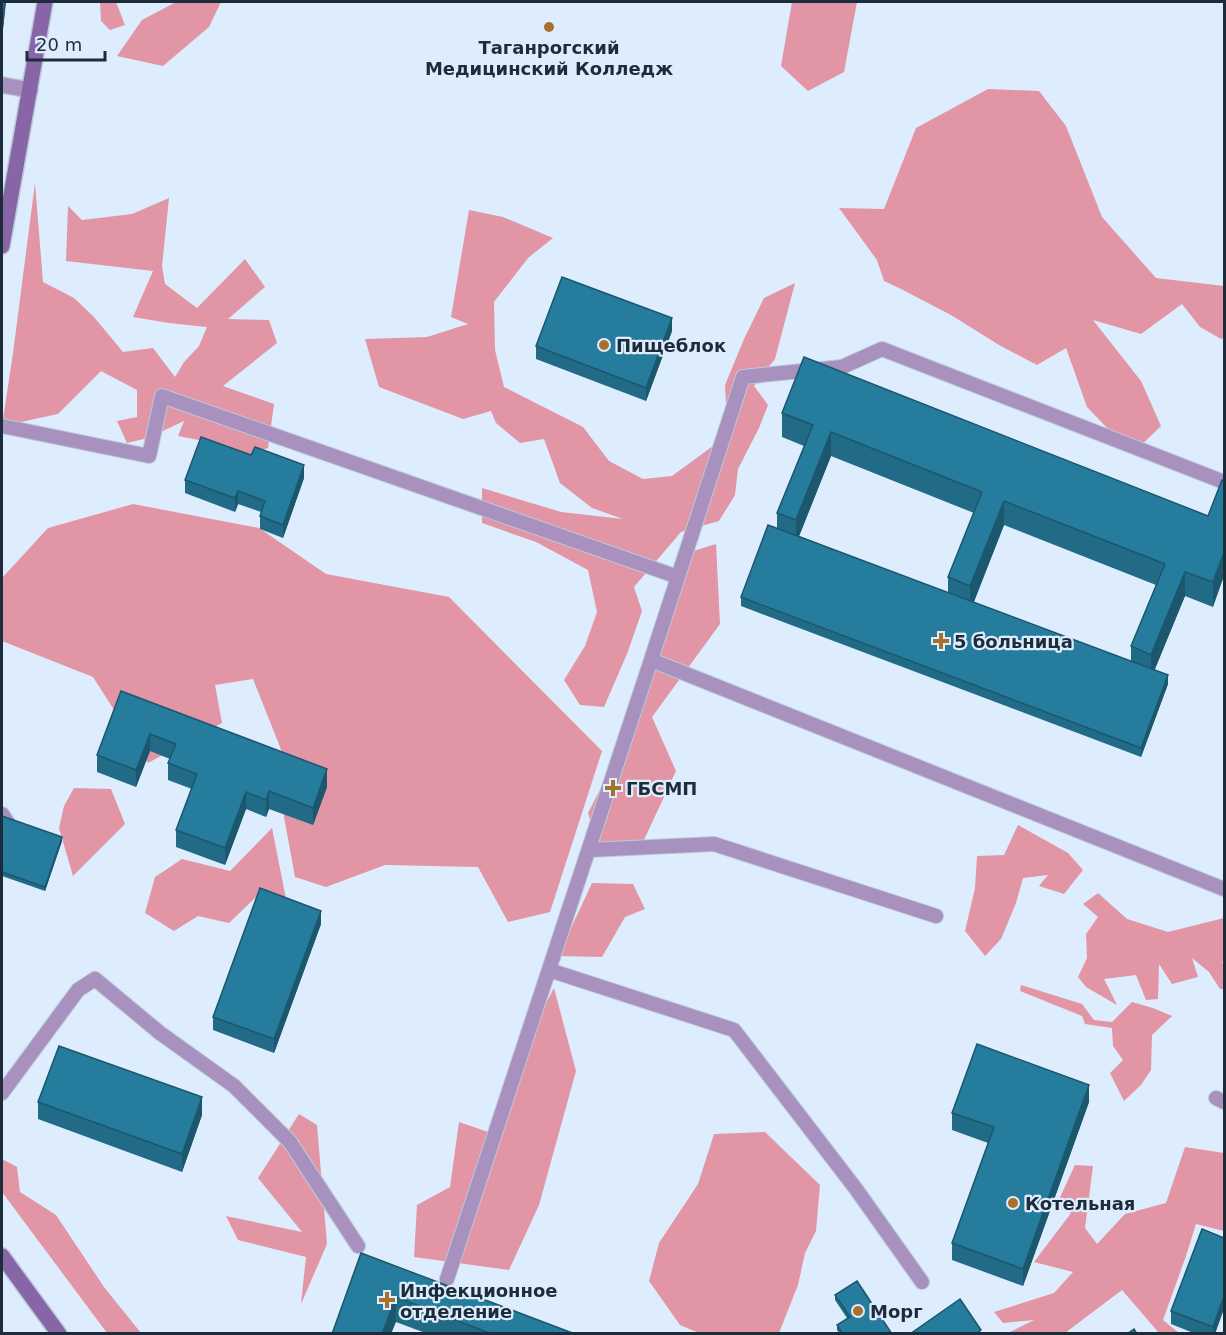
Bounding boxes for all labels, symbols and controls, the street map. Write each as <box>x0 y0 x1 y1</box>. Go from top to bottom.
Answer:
marker: Таганрогский Медицинский Колледж <box>542 20 556 34</box>
scale bar <box>27 24 105 62</box>
text: 20 m <box>36 34 82 55</box>
place label: Таганрогский Медицинский Колледж <box>425 37 673 79</box>
place label: Пищеблок <box>616 335 726 356</box>
marker: Пищеблок <box>597 338 611 352</box>
place label: 5 больница <box>954 631 1073 652</box>
marker: 5 больница <box>932 632 950 650</box>
place label: ГБСМП <box>626 778 697 799</box>
marker: ГБСМП <box>604 779 622 797</box>
place label: Котельная <box>1025 1193 1135 1214</box>
marker: Котельная <box>1006 1196 1020 1210</box>
place label: Инфекционное отделение <box>400 1280 558 1322</box>
marker: Инфекционное отделение <box>378 1291 396 1309</box>
place label: Морг <box>870 1301 923 1322</box>
marker: Морг <box>851 1304 865 1318</box>

